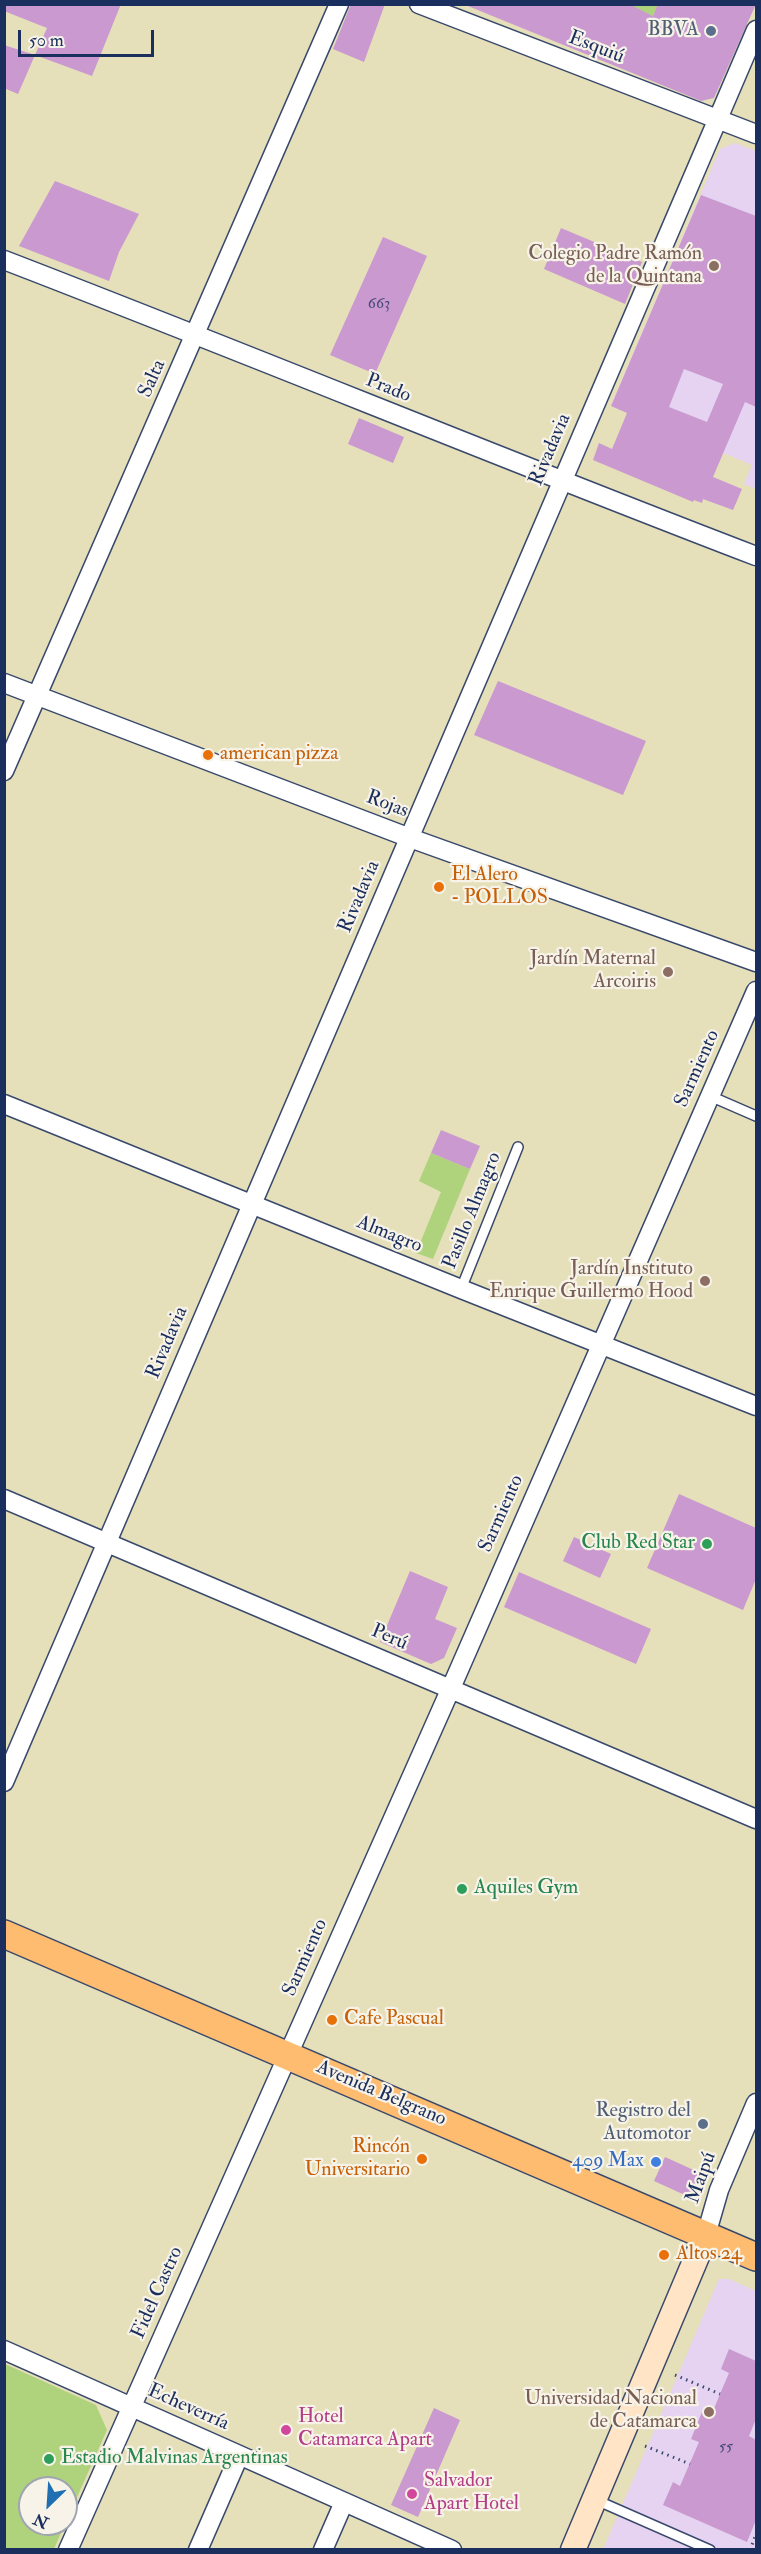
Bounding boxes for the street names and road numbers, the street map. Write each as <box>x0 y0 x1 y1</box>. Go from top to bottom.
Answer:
street label: Esquiú <box>565 26 627 70</box>
street label: Salta <box>134 356 172 402</box>
street label: Prado <box>362 369 414 409</box>
street label: Rivadavia <box>525 410 577 490</box>
street label: Rojas <box>362 786 412 824</box>
street label: Rivadavia <box>334 857 386 937</box>
street label: Sarmiento <box>670 1027 726 1111</box>
street label: Pasillo Almagro <box>439 1149 507 1273</box>
street label: Almagro <box>353 1211 425 1259</box>
street label: Rivadavia <box>142 1303 194 1383</box>
street label: Sarmiento <box>474 1472 530 1556</box>
street label: Perú <box>367 1620 411 1656</box>
street label: Sarmiento <box>278 1916 334 2000</box>
street label: Avenida Belgrano <box>312 2056 450 2132</box>
street label: Maipú <box>682 2149 722 2207</box>
street label: Fidel Castro <box>127 2243 189 2343</box>
street label: Echeverría <box>144 2379 232 2437</box>

